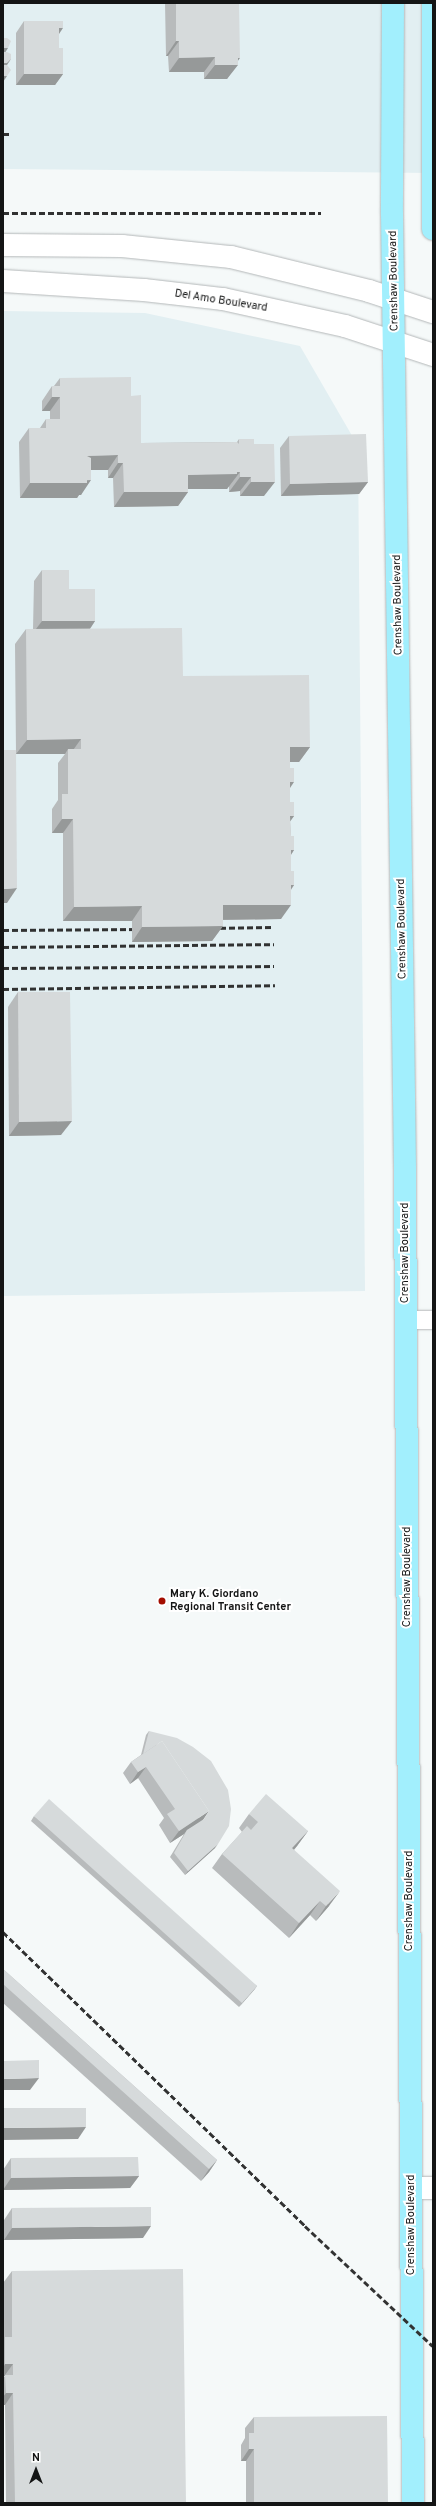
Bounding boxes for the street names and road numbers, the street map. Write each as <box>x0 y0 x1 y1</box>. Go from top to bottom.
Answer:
street label: Crenshaw Boulevard <box>387 231 401 331</box>
street label: Del Amo Boulevard <box>173 287 269 315</box>
street label: Crenshaw Boulevard <box>391 555 405 655</box>
street label: Crenshaw Boulevard <box>395 879 409 979</box>
street label: Crenshaw Boulevard <box>398 1203 412 1303</box>
street label: Crenshaw Boulevard <box>400 1527 414 1627</box>
street label: Crenshaw Boulevard <box>402 1851 416 1951</box>
street label: Crenshaw Boulevard <box>404 2175 418 2275</box>

